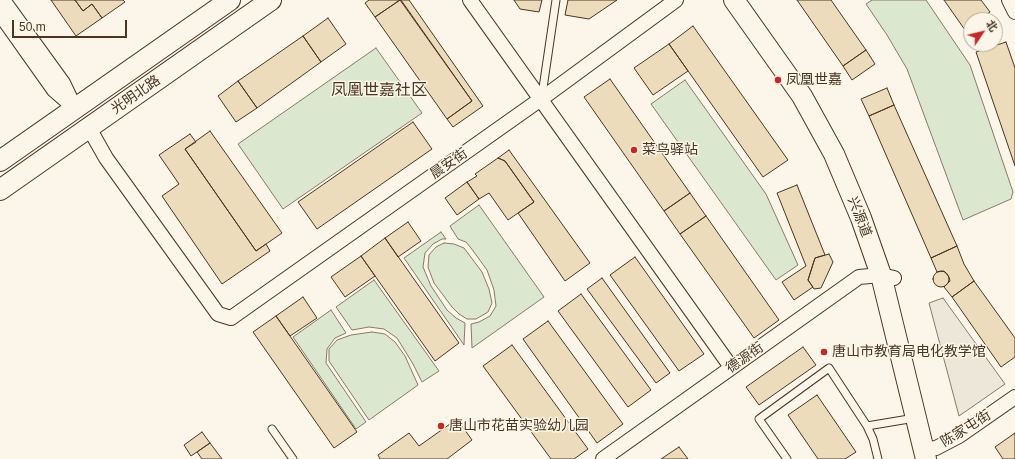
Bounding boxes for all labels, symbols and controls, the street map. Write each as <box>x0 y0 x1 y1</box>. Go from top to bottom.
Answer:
scale bar <box>14 12 129 38</box>
north arrow <box>963 12 1003 52</box>
text: 北 <box>984 18 1000 34</box>
text: 50 m <box>19 20 46 34</box>
street label: 光明北路 <box>108 72 164 118</box>
place label: 凤凰世嘉 <box>786 72 842 88</box>
marker: 凤凰世嘉 <box>773 75 783 85</box>
district label: 凤凰世嘉社区 <box>331 81 427 101</box>
place label: 菜鸟驿站 <box>642 142 698 158</box>
street label: 晨安街 <box>427 145 471 183</box>
marker: 菜鸟驿站 <box>629 145 639 155</box>
street label: 兴源道 <box>844 194 874 240</box>
street label: 德源街 <box>723 339 767 377</box>
place label: 唐山市教育局电化教学馆 <box>832 344 986 360</box>
marker: 唐山市教育局电化教学馆 <box>819 347 829 357</box>
street label: 陈家屯街 <box>938 407 994 451</box>
place label: 唐山市花苗实验幼儿园 <box>449 418 589 434</box>
marker: 唐山市花苗实验幼儿园 <box>436 421 446 431</box>

